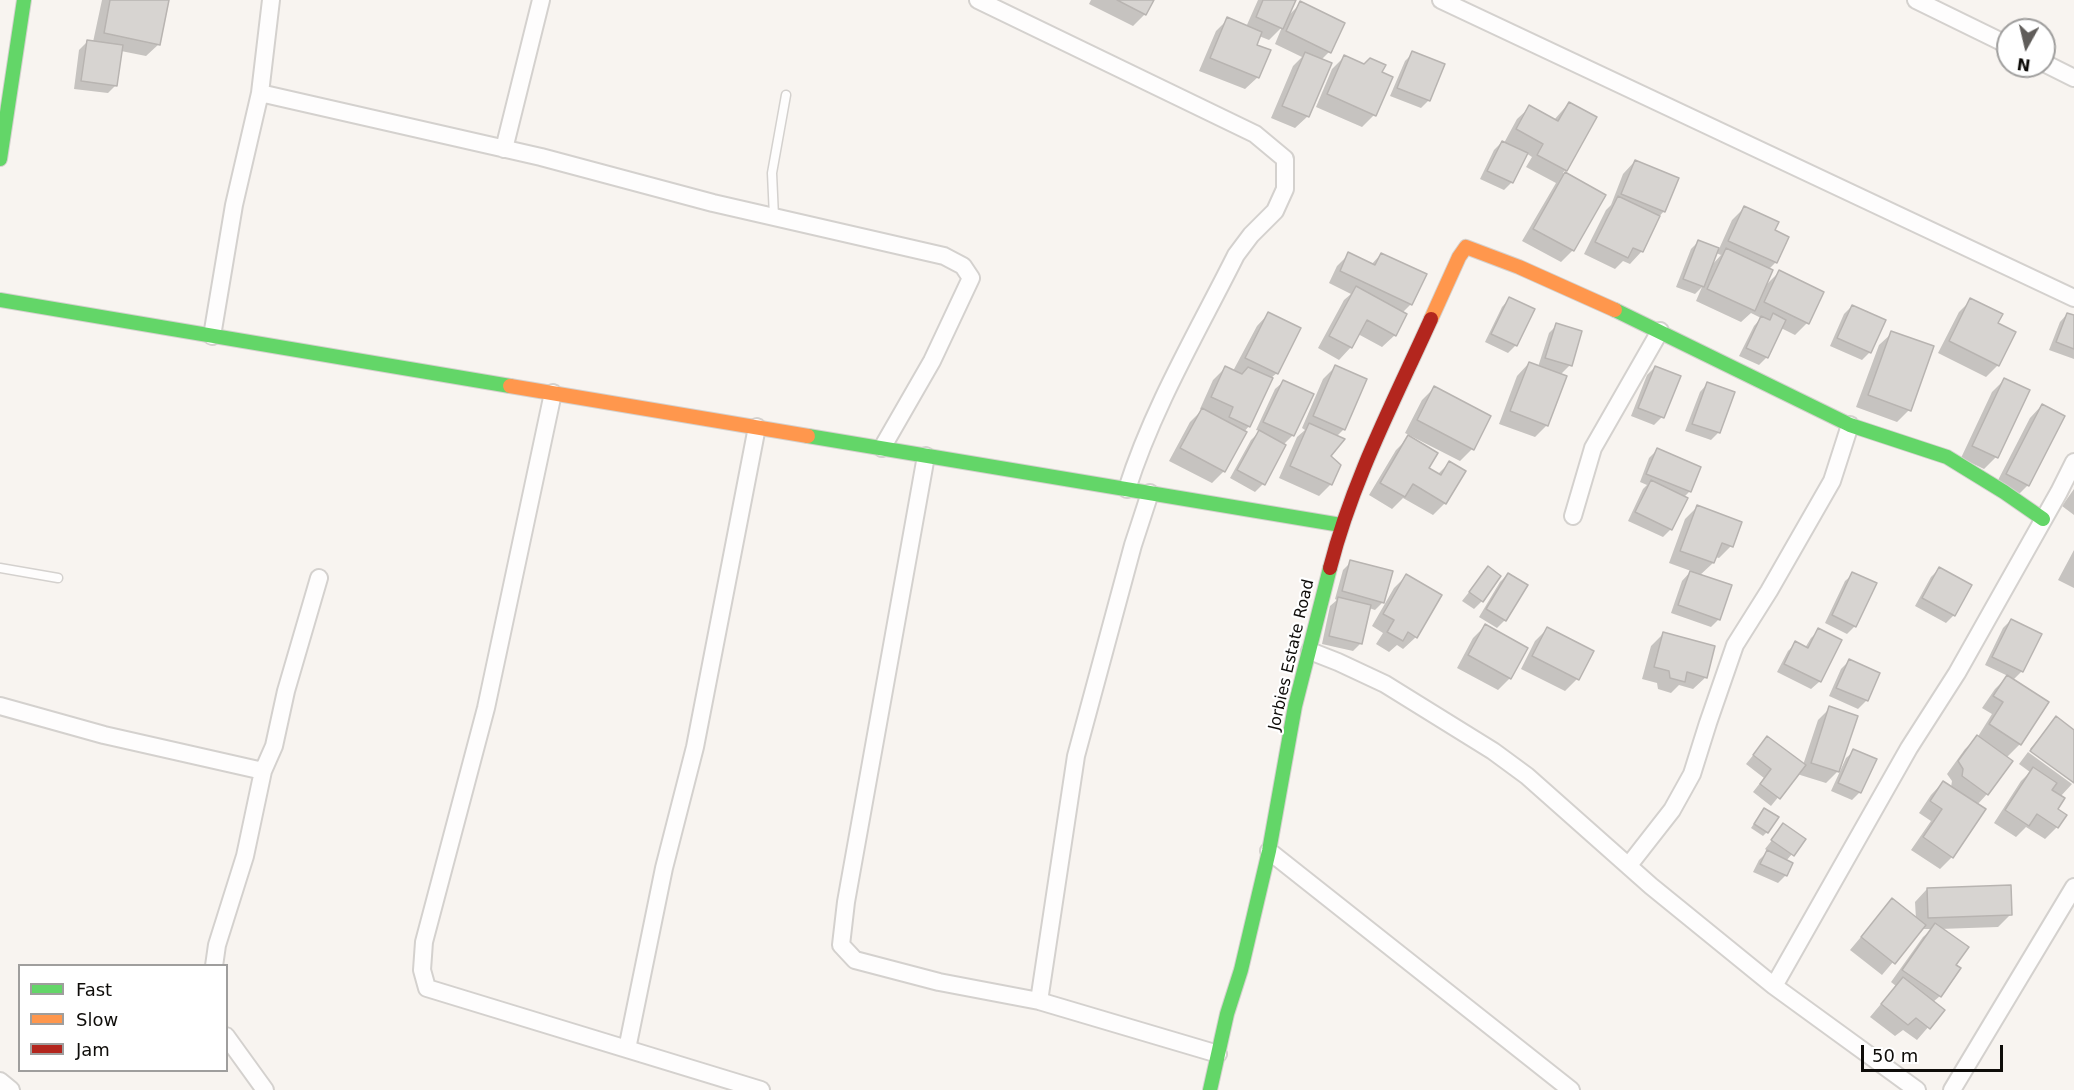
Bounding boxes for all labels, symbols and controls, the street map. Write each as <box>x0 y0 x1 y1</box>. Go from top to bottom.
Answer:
north arrow <box>1996 18 2056 78</box>
text: N <box>2016 54 2032 75</box>
street label: Jorbies Estate Road <box>1265 577 1319 733</box>
legend <box>18 964 228 1072</box>
text: Fast <box>76 979 112 1000</box>
text: Slow <box>76 1009 118 1030</box>
scale bar <box>1864 1033 2006 1071</box>
text: Jam <box>76 1039 110 1060</box>
text: 50 m <box>1872 1045 1918 1066</box>

